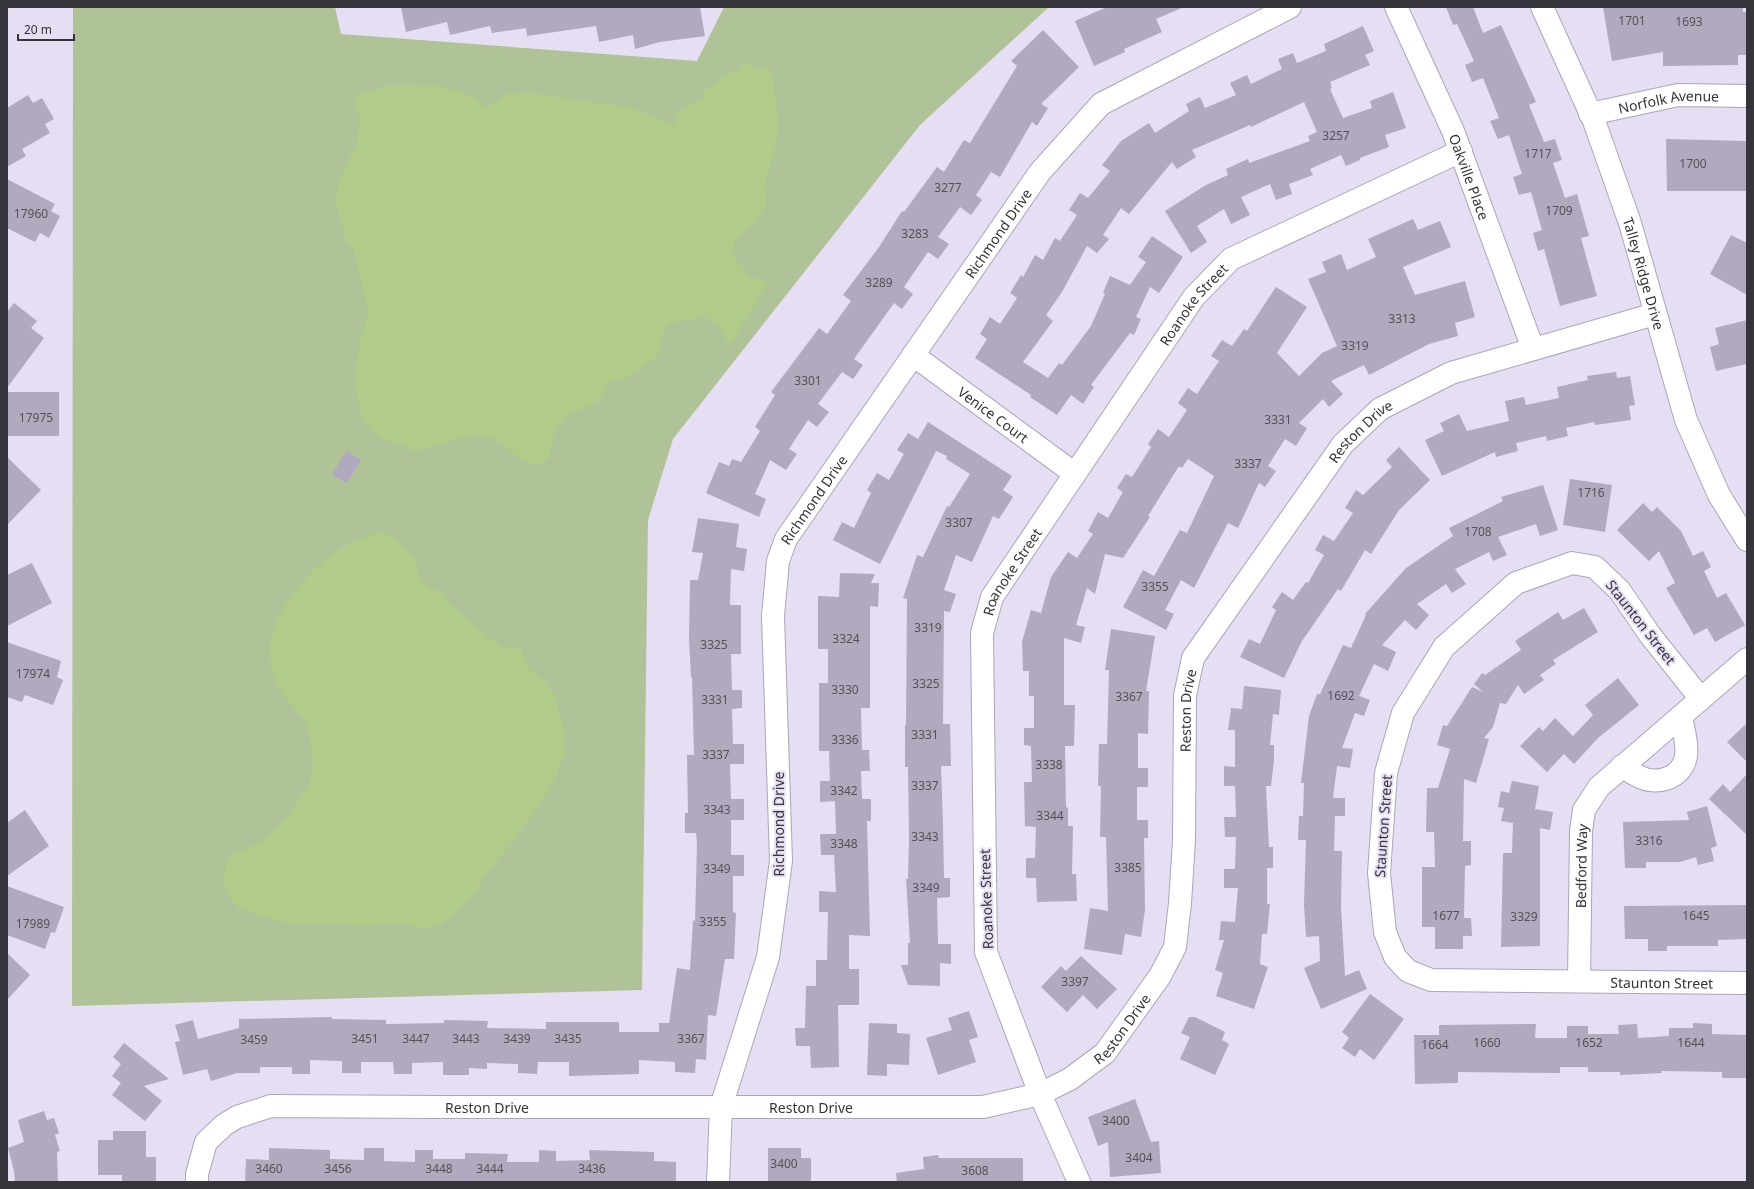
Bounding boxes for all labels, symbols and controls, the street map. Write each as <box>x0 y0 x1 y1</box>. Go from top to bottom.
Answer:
house number: 1701 <box>1618 12 1646 29</box>
house number: 1693 <box>1675 13 1703 30</box>
scale bar <box>18 16 74 42</box>
text: 20 m <box>24 21 52 38</box>
street label: Norfolk Avenue <box>1616 86 1719 117</box>
house number: 3257 <box>1322 127 1350 144</box>
street label: Oakville Place <box>1445 131 1494 222</box>
house number: 1717 <box>1524 145 1552 162</box>
house number: 1700 <box>1679 155 1707 172</box>
house number: 3277 <box>934 179 962 196</box>
street label: Richmond Drive <box>960 184 1035 282</box>
house number: 1709 <box>1545 202 1573 219</box>
house number: 17960 <box>14 205 48 222</box>
street label: Talley Ridge Drive <box>1619 215 1669 332</box>
house number: 3283 <box>901 225 929 242</box>
street label: Roanoke Street <box>1155 259 1231 349</box>
house number: 3289 <box>865 274 893 291</box>
house number: 3313 <box>1388 310 1416 327</box>
house number: 3319 <box>1341 337 1369 354</box>
house number: 3301 <box>794 372 822 389</box>
street label: Venice Court <box>954 382 1033 447</box>
street label: Reston Drive <box>1324 395 1396 466</box>
house number: 17975 <box>19 409 53 426</box>
house number: 3331 <box>1264 411 1292 428</box>
street label: Richmond Drive <box>776 451 851 548</box>
house number: 3337 <box>1234 455 1262 472</box>
house number: 1716 <box>1577 484 1605 501</box>
house number: 3307 <box>945 514 973 531</box>
house number: 1708 <box>1464 523 1492 540</box>
street label: Roanoke Street <box>978 524 1045 618</box>
street label: Staunton Street <box>1602 576 1680 668</box>
house number: 3355 <box>1141 578 1169 595</box>
house number: 3319 <box>914 619 942 636</box>
house number: 3324 <box>832 630 860 647</box>
house number: 3325 <box>700 636 728 653</box>
house number: 17974 <box>16 665 50 682</box>
street label: Reston Drive <box>1175 667 1200 752</box>
house number: 3325 <box>912 675 940 692</box>
house number: 3330 <box>831 681 859 698</box>
house number: 1692 <box>1327 687 1355 704</box>
house number: 3367 <box>1115 688 1143 705</box>
house number: 3331 <box>701 691 729 708</box>
house number: 3331 <box>911 726 939 743</box>
house number: 3336 <box>831 731 859 748</box>
house number: 3337 <box>702 746 730 763</box>
house number: 3338 <box>1035 756 1063 773</box>
street label: Richmond Drive <box>769 772 788 876</box>
street label: Staunton Street <box>1370 774 1396 878</box>
house number: 3337 <box>911 777 939 794</box>
house number: 3342 <box>830 782 858 799</box>
house number: 3343 <box>703 801 731 818</box>
house number: 3344 <box>1036 807 1064 824</box>
street label: Bedford Way <box>1570 822 1592 908</box>
house number: 3343 <box>911 828 939 845</box>
house number: 3316 <box>1635 832 1663 849</box>
house number: 3348 <box>830 835 858 852</box>
street label: Roanoke Street <box>975 849 997 949</box>
house number: 3385 <box>1114 859 1142 876</box>
house number: 3349 <box>703 860 731 877</box>
house number: 3349 <box>912 879 940 896</box>
house number: 1677 <box>1432 907 1460 924</box>
house number: 1645 <box>1682 907 1710 924</box>
house number: 3329 <box>1510 908 1538 925</box>
house number: 3355 <box>699 913 727 930</box>
house number: 17989 <box>16 915 50 932</box>
street label: Staunton Street <box>1610 972 1713 992</box>
house number: 3397 <box>1061 973 1089 990</box>
street label: Reston Drive <box>1089 989 1154 1068</box>
house number: 3451 <box>351 1030 379 1047</box>
house number: 3447 <box>402 1030 430 1047</box>
house number: 3443 <box>452 1030 480 1047</box>
house number: 3439 <box>503 1030 531 1047</box>
house number: 3435 <box>554 1030 582 1047</box>
house number: 3367 <box>677 1030 705 1047</box>
house number: 3459 <box>240 1031 268 1048</box>
house number: 1660 <box>1473 1034 1501 1051</box>
house number: 1652 <box>1575 1034 1603 1051</box>
house number: 1644 <box>1677 1034 1705 1051</box>
house number: 1664 <box>1421 1036 1449 1053</box>
street label: Reston Drive <box>445 1098 529 1117</box>
street label: Reston Drive <box>769 1098 853 1117</box>
house number: 3400 <box>1102 1112 1130 1129</box>
house number: 3404 <box>1125 1149 1153 1166</box>
house number: 3400 <box>770 1155 798 1172</box>
house number: 3460 <box>255 1160 283 1177</box>
house number: 3456 <box>324 1160 352 1177</box>
house number: 3448 <box>425 1160 453 1177</box>
house number: 3444 <box>476 1160 504 1177</box>
house number: 3436 <box>578 1160 606 1177</box>
house number: 3608 <box>961 1162 989 1179</box>

